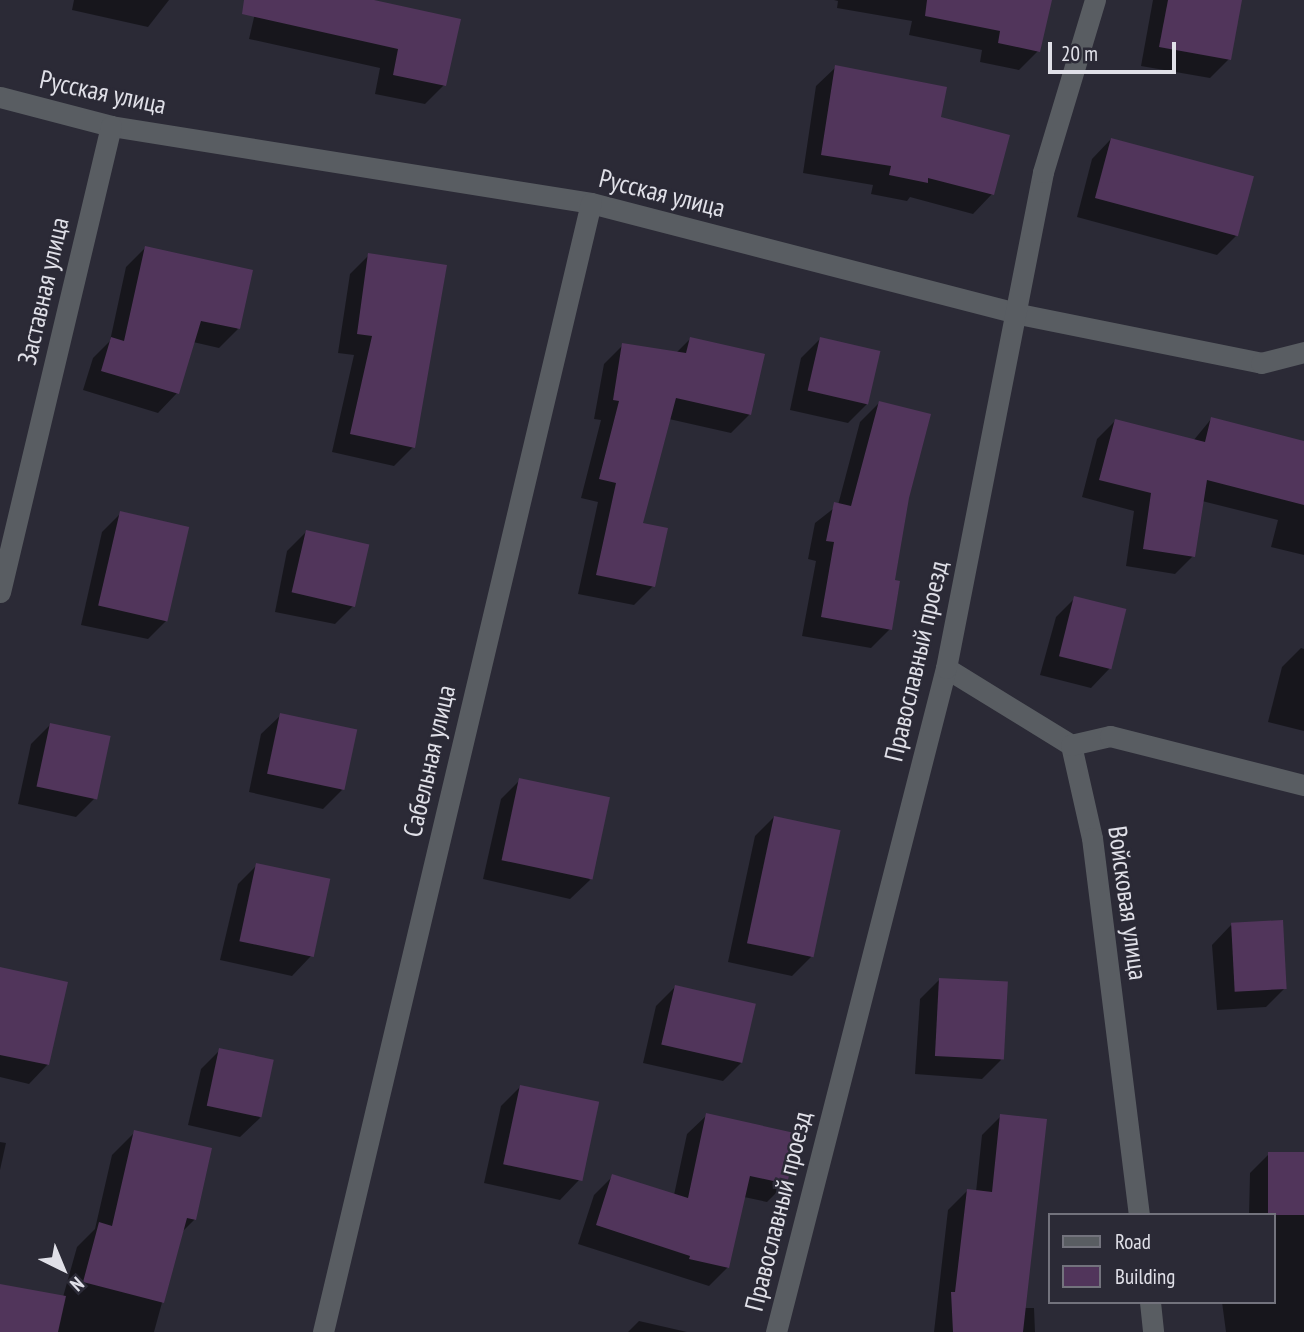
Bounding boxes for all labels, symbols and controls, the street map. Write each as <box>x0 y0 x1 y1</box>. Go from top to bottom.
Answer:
scale bar <box>1052 28 1180 72</box>
text: 20 m <box>1061 40 1098 67</box>
street label: Русская улица <box>37 63 169 121</box>
street label: Русская улица <box>596 162 728 224</box>
street label: Заставная улица <box>11 214 75 368</box>
street label: Православный проезд <box>878 558 954 764</box>
street label: Сабельная улица <box>396 682 462 840</box>
street label: Войсковая улица <box>1102 824 1154 982</box>
street label: Православный проезд <box>738 1108 818 1314</box>
legend <box>1048 1213 1276 1304</box>
text: Road <box>1115 1228 1151 1255</box>
north arrow <box>28 1234 98 1304</box>
text: Building <box>1115 1263 1175 1290</box>
text: N <box>65 1272 89 1297</box>

